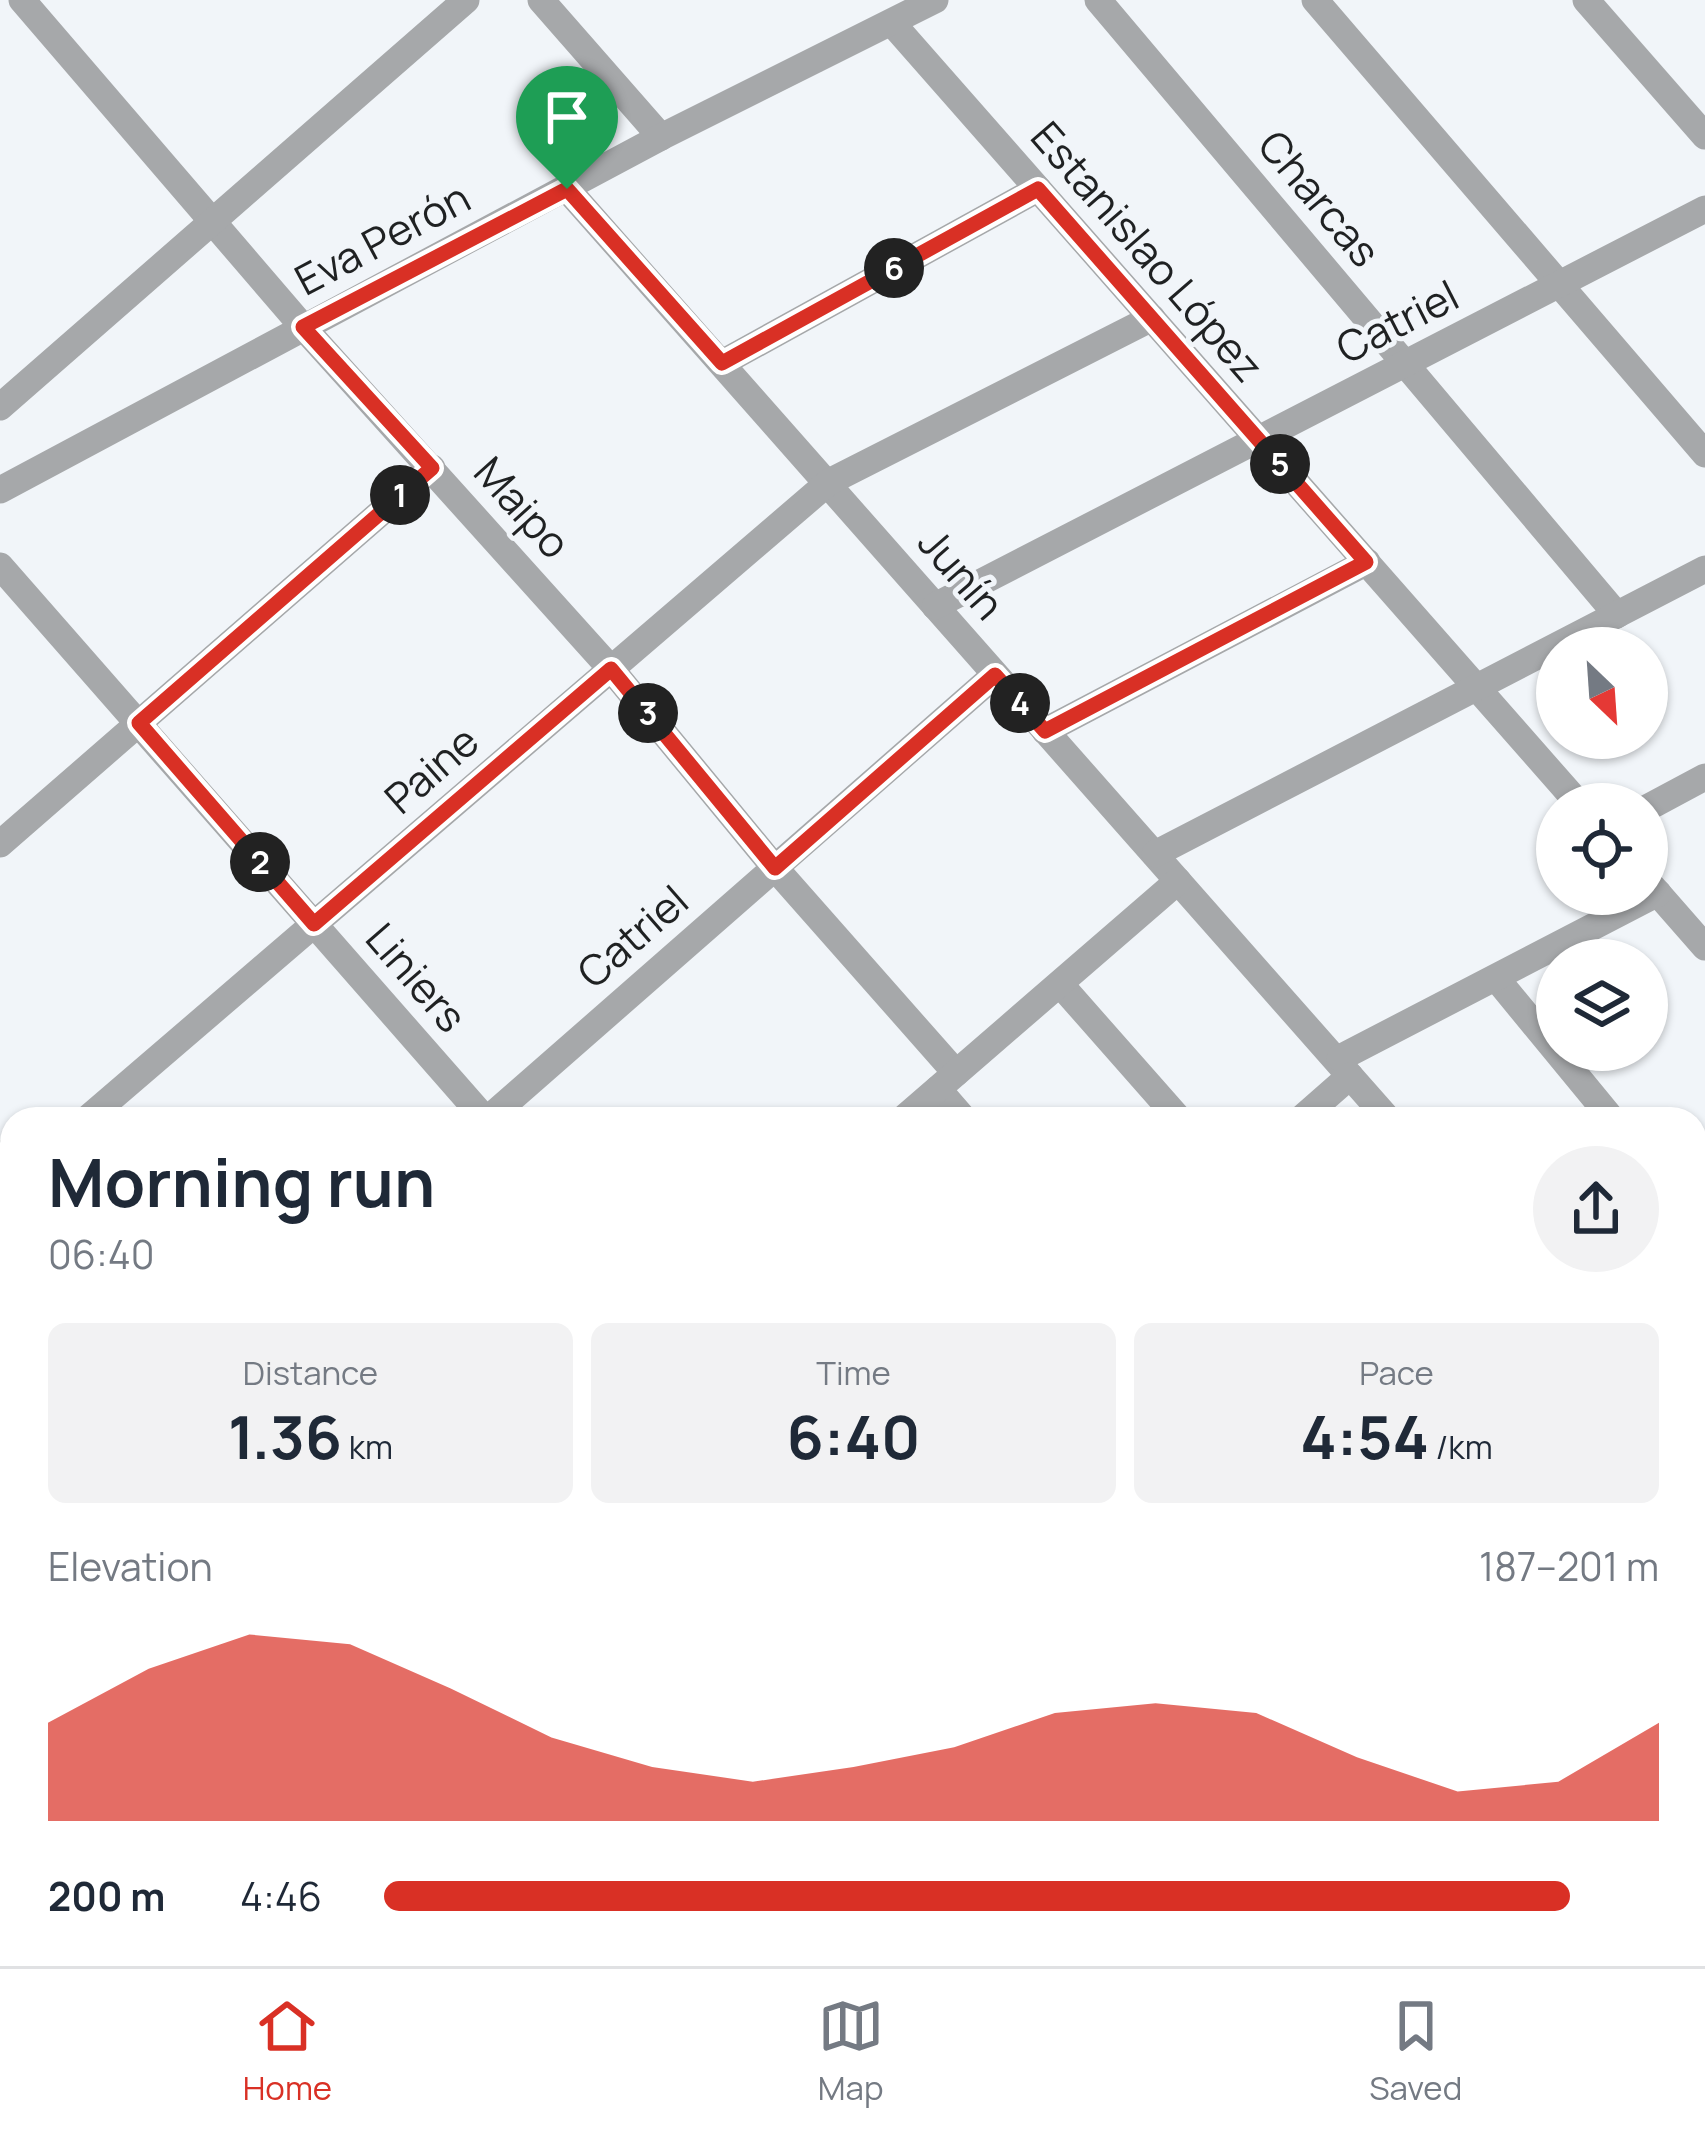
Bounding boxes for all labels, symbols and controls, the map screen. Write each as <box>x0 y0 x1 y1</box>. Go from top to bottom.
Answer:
pin <box>516 66 618 189</box>
icon: arrive <box>534 84 600 150</box>
street label: Estanislao López <box>1019 108 1277 394</box>
street label: Charcas <box>1246 117 1394 279</box>
street label: Eva Perón <box>284 168 480 308</box>
pin: 6 <box>864 238 924 298</box>
text: 6 <box>884 245 904 290</box>
street label: Catriel <box>1326 266 1468 376</box>
pin: 5 <box>1250 434 1310 494</box>
text: 5 <box>1270 441 1290 486</box>
street label: Maipo <box>462 444 584 570</box>
pin: 1 <box>370 465 430 525</box>
text: 1 <box>393 472 407 517</box>
street label: Junín <box>906 515 1018 631</box>
north arrow <box>1536 627 1668 759</box>
map controls <box>1536 627 1668 1071</box>
pin: 4 <box>990 673 1050 733</box>
text: 4 <box>1010 680 1030 725</box>
pin: 3 <box>618 683 678 743</box>
text: 3 <box>638 690 658 735</box>
street label: Paine <box>372 712 490 826</box>
button: locate <box>1536 783 1668 915</box>
pin: 2 <box>230 832 290 892</box>
text: 2 <box>250 839 270 884</box>
street label: Catriel <box>564 872 700 1000</box>
street label: Liniers <box>353 910 481 1044</box>
button: layers <box>1536 939 1668 1071</box>
text: Morning run <box>48 1137 435 1227</box>
button: share <box>1533 1146 1659 1272</box>
text: 06:40 <box>48 1227 154 1281</box>
text: Distance <box>243 1350 378 1395</box>
text: Time <box>816 1350 891 1395</box>
text: Pace <box>1359 1350 1434 1395</box>
text: 1.36 <box>228 1395 342 1477</box>
text: 6:40 <box>787 1395 920 1477</box>
text: 4:54 <box>1300 1395 1429 1477</box>
text: km <box>342 1424 393 1469</box>
text: /km <box>1429 1424 1493 1469</box>
text: Elevation <box>48 1539 213 1593</box>
text: 187–201 m <box>1479 1539 1659 1593</box>
text: 200 m <box>48 1869 165 1923</box>
text: 4:46 <box>240 1869 322 1923</box>
tab: Home <box>243 1993 332 2110</box>
tab: Map <box>818 1993 884 2110</box>
tab: Saved <box>1369 1993 1462 2110</box>

